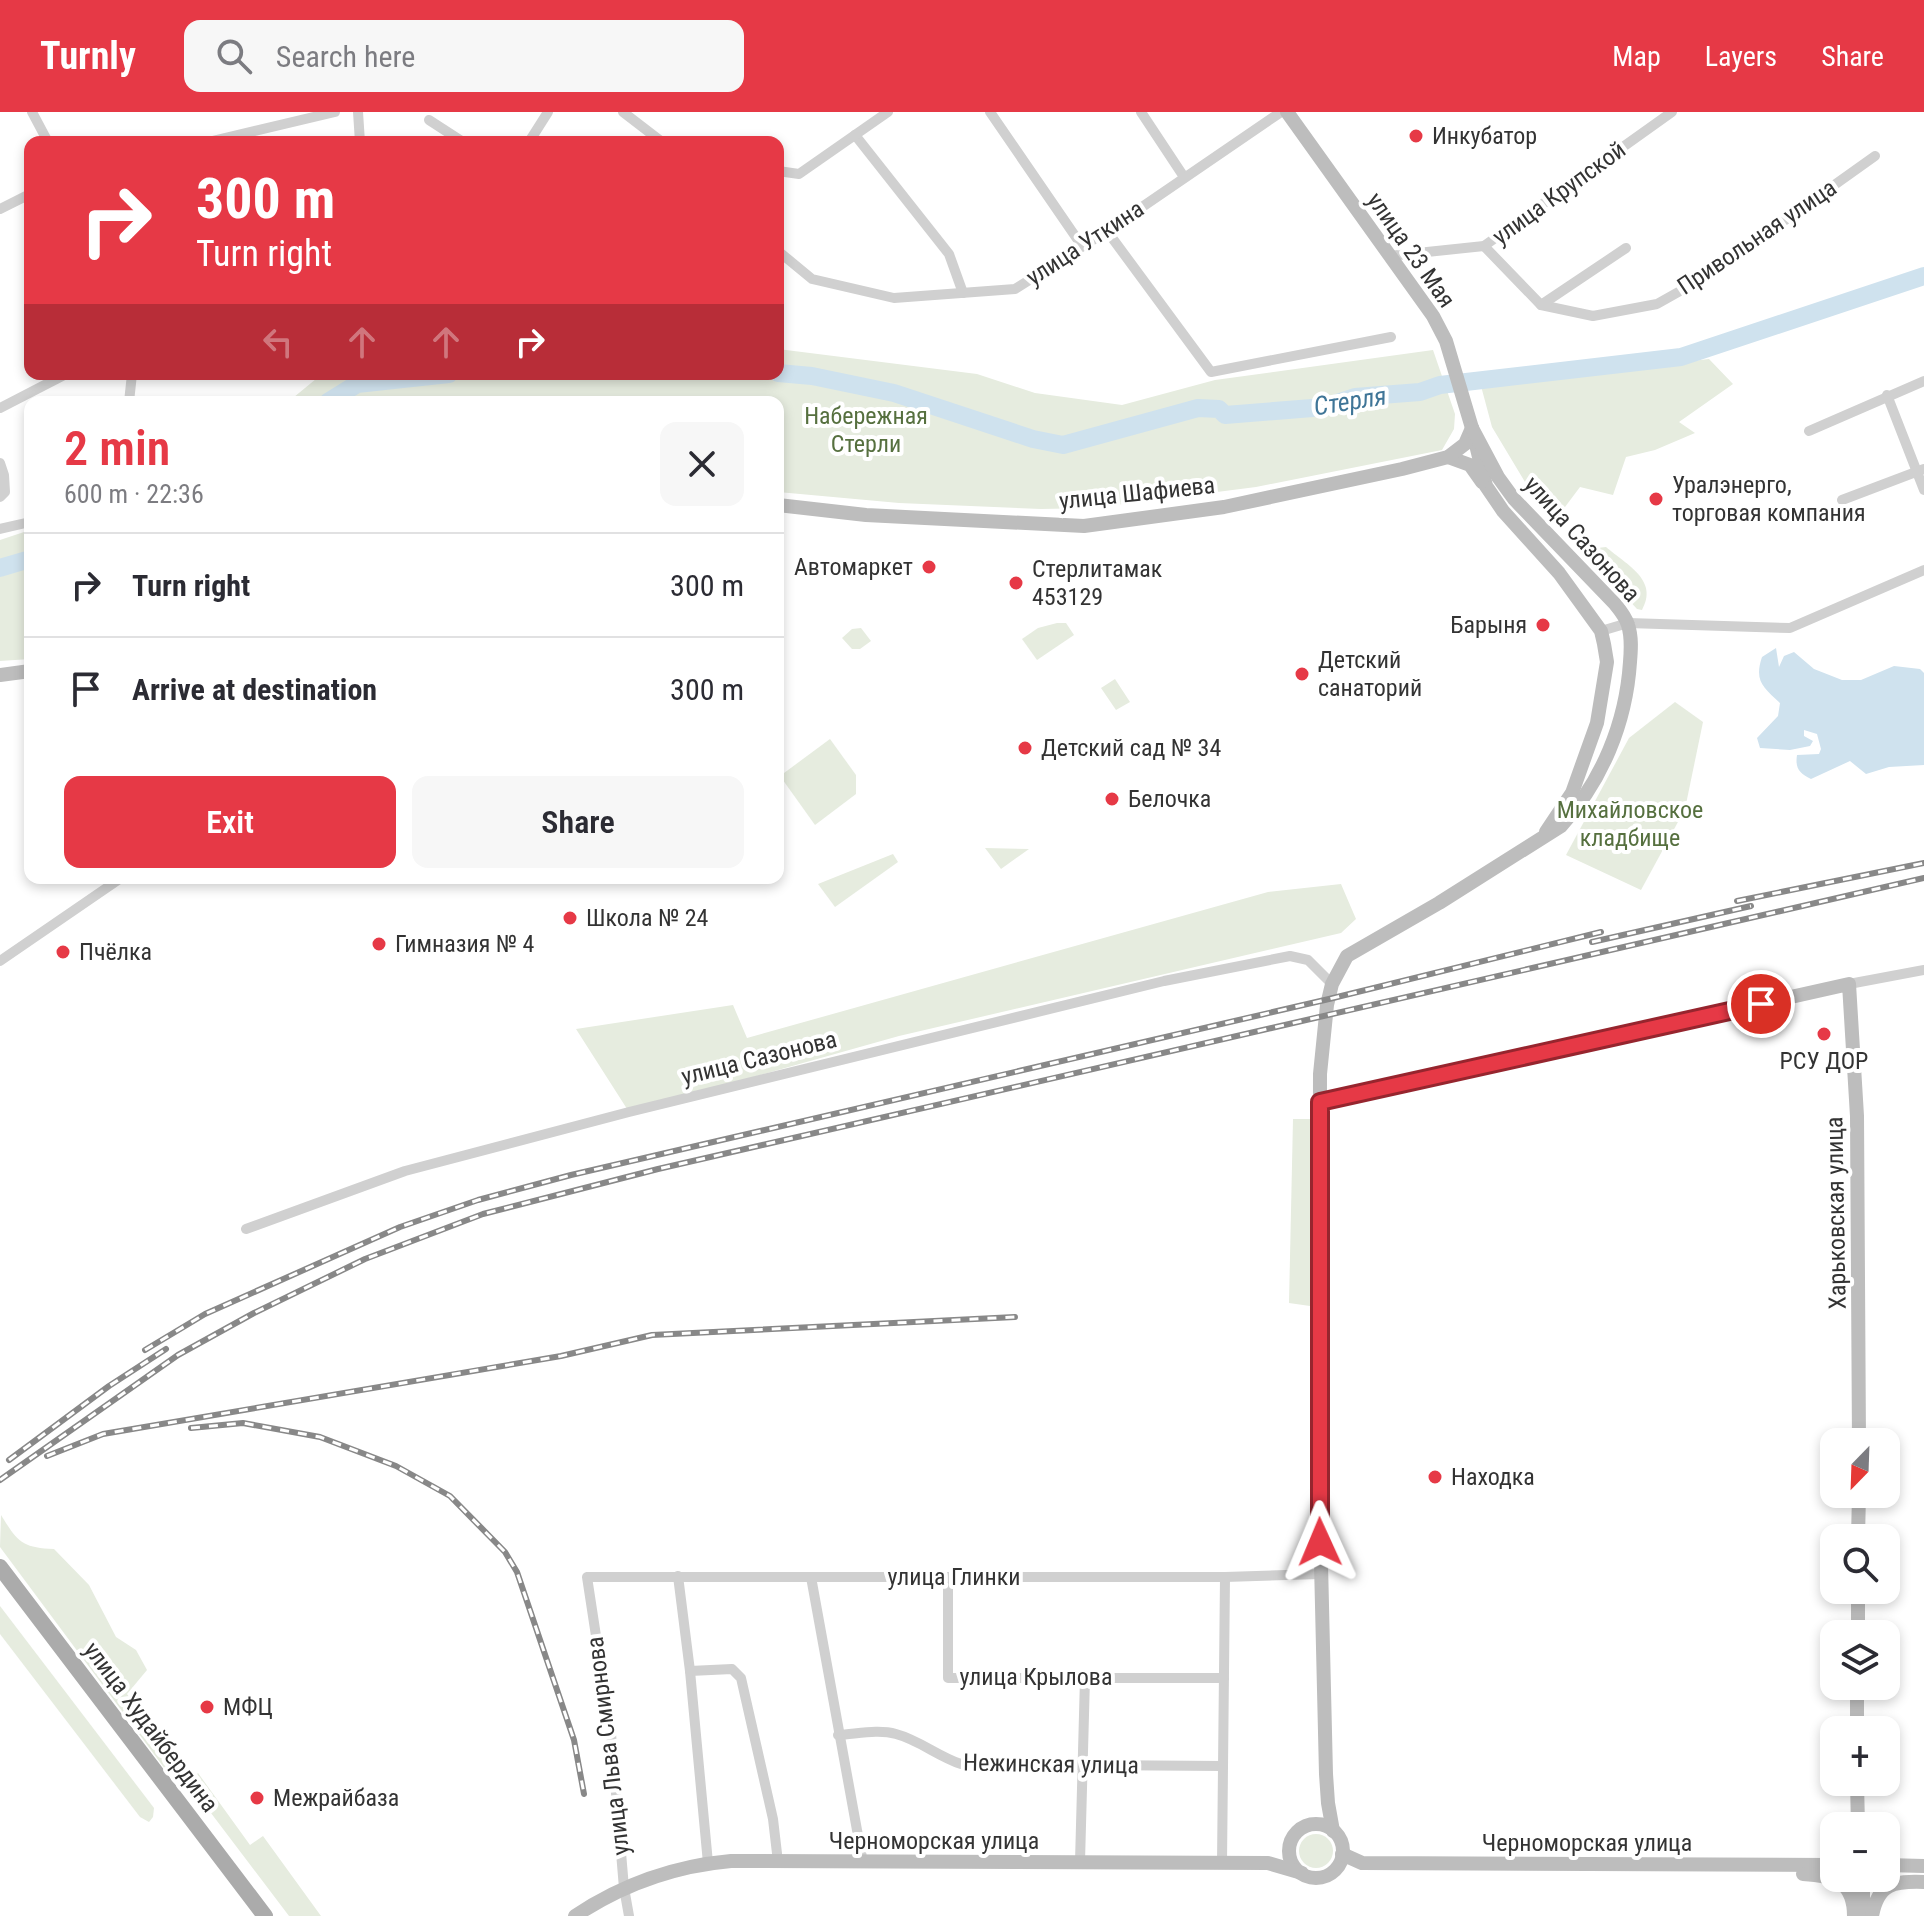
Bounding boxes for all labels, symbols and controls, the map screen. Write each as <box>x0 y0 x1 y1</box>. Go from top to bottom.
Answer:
search box <box>184 20 744 92</box>
text: Turnly <box>40 34 136 78</box>
icon: search <box>212 34 256 78</box>
text: Search here <box>276 39 415 74</box>
text: Map <box>1612 40 1661 73</box>
text: Layers <box>1705 40 1777 73</box>
text: Share <box>1821 40 1884 73</box>
place label: Инкубатор <box>1432 122 1537 150</box>
marker: Инкубатор <box>1407 127 1425 145</box>
street label: улица Крупской <box>1487 135 1631 251</box>
text: 300 m <box>196 166 335 232</box>
icon: right <box>64 168 168 272</box>
street label: Привольная улица <box>1672 174 1842 300</box>
street label: улица 23 Мая <box>1361 187 1461 313</box>
street label: улица Уткина <box>1021 195 1149 291</box>
text: Turn right <box>196 233 332 275</box>
icon: left <box>256 320 300 364</box>
icon: ahead <box>340 320 384 364</box>
icon: ahead <box>424 320 468 364</box>
icon: right <box>508 320 552 364</box>
water label: Стерля <box>1312 380 1388 422</box>
park label: Набережная Стерли <box>804 402 928 458</box>
text: 2 min <box>64 420 170 477</box>
button: close <box>660 422 744 506</box>
street label: улица Сазонова <box>1518 470 1646 608</box>
street label: улица Шафиева <box>1058 471 1216 515</box>
place label: Уралэнерго, торговая компания <box>1672 471 1866 527</box>
text: 600 m · 22:36 <box>64 479 204 509</box>
marker: Уралэнерго, торговая компания <box>1647 490 1665 508</box>
place label: Автомаркет <box>794 553 913 581</box>
place label: Стерлитамак 453129 <box>1032 555 1163 611</box>
marker: Автомаркет <box>920 558 938 576</box>
icon: right <box>64 563 108 607</box>
text: Turn right <box>132 568 250 603</box>
text: 300 m <box>670 568 744 603</box>
marker: Стерлитамак 453129 <box>1007 574 1025 592</box>
place label: Барыня <box>1450 611 1527 639</box>
marker: Барыня <box>1534 616 1552 634</box>
place label: Детский санаторий <box>1318 646 1422 702</box>
marker: Детский санаторий <box>1293 665 1311 683</box>
icon: arrive <box>64 667 108 711</box>
text: Arrive at destination <box>132 672 377 707</box>
text: 300 m <box>670 672 744 707</box>
place label: Детский сад № 34 <box>1041 734 1221 762</box>
marker: Детский сад № 34 <box>1016 739 1034 757</box>
button: Exit <box>64 776 396 868</box>
button: Share <box>412 776 744 868</box>
place label: Белочка <box>1128 785 1211 813</box>
marker: Белочка <box>1103 790 1121 808</box>
park label: Михайловское кладбище <box>1557 796 1703 852</box>
place label: Школа № 24 <box>586 904 709 932</box>
marker: Школа № 24 <box>561 909 579 927</box>
place label: Гимназия № 4 <box>395 930 535 958</box>
marker: Гимназия № 4 <box>370 935 388 953</box>
place label: Пчёлка <box>79 938 152 966</box>
marker: Пчёлка <box>54 943 72 961</box>
pin <box>1727 970 1795 1038</box>
icon: arrive <box>1739 982 1783 1026</box>
street label: улица Сазонова <box>678 1025 840 1091</box>
marker: РСУ ДОР <box>1815 1025 1833 1043</box>
place label: РСУ ДОР <box>1780 1047 1868 1075</box>
street label: Харьковская улица <box>1820 1116 1852 1310</box>
north arrow <box>1820 1428 1900 1508</box>
map controls <box>1820 1428 1900 1892</box>
place label: Находка <box>1451 1463 1535 1491</box>
marker: Находка <box>1426 1468 1444 1486</box>
position arrow <box>1278 1500 1362 1584</box>
button: search <box>1820 1524 1900 1604</box>
street label: улица Глинки <box>888 1563 1020 1591</box>
button: layers <box>1820 1620 1900 1700</box>
street label: улица Льва Смирнова <box>581 1635 635 1857</box>
street label: улица Худайбердина <box>78 1636 224 1818</box>
street label: улица Крылова <box>960 1663 1112 1691</box>
place label: МФЦ <box>223 1693 273 1721</box>
marker: МФЦ <box>198 1698 216 1716</box>
button: + <box>1820 1716 1900 1796</box>
street label: Нежинская улица <box>963 1748 1139 1780</box>
place label: Межрайбаза <box>273 1784 399 1812</box>
marker: Межрайбаза <box>248 1789 266 1807</box>
button: − <box>1820 1812 1900 1892</box>
street label: Черноморская улица <box>829 1827 1039 1855</box>
street label: Черноморская улица <box>1482 1829 1692 1857</box>

